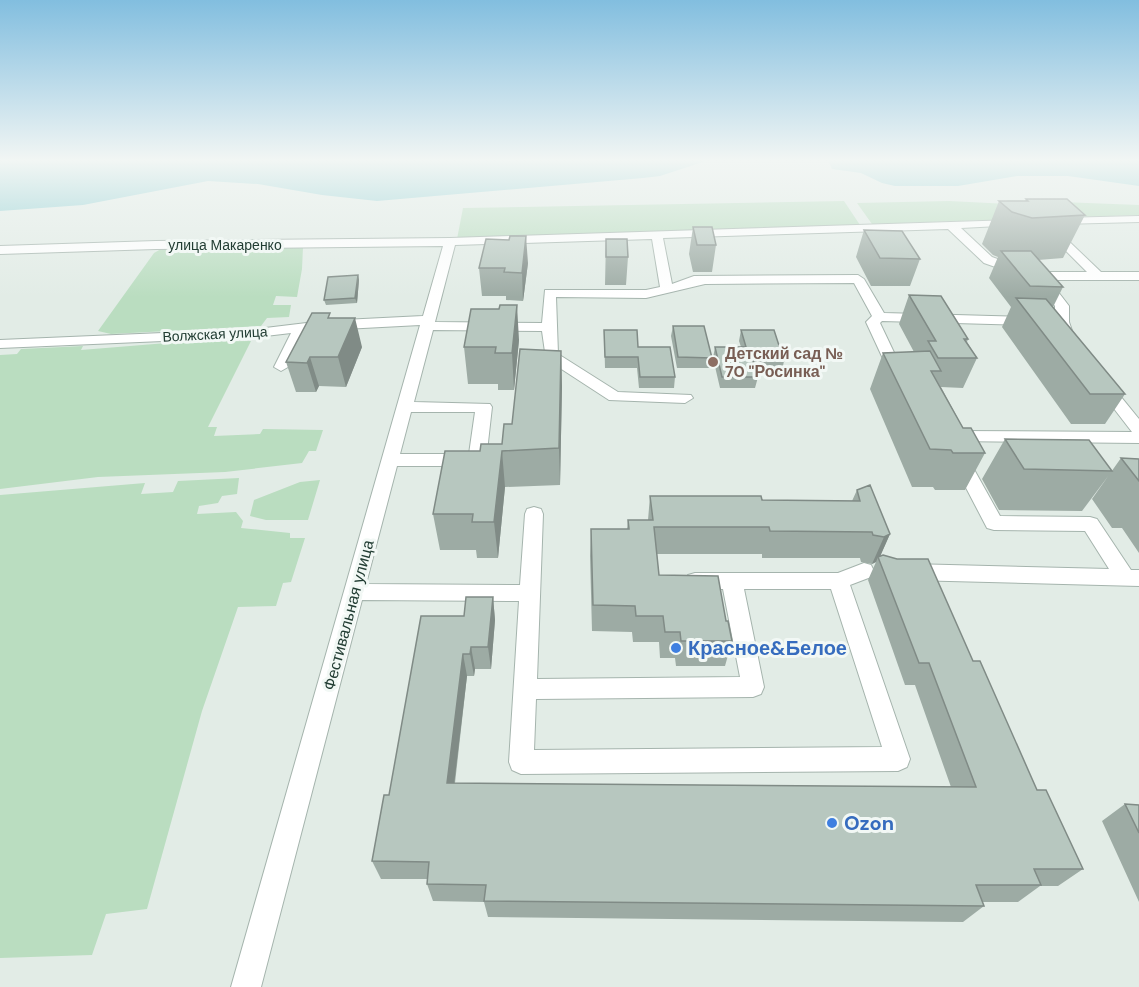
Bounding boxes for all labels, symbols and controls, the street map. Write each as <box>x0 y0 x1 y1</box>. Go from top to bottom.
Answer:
street label: улица Макаренко <box>168 236 282 254</box>
street label: Волжская улица <box>162 322 268 346</box>
place label: Детский сад № 70 "Росинка" <box>725 343 843 382</box>
marker: Детский сад № 70 "Росинка" <box>706 355 720 369</box>
street label: Фестивальная улица <box>318 538 379 693</box>
place label: Красное&Белое <box>688 635 847 661</box>
marker: Красное&Белое <box>669 641 683 655</box>
place label: Ozon <box>844 810 894 836</box>
marker: Ozon <box>825 816 839 830</box>

